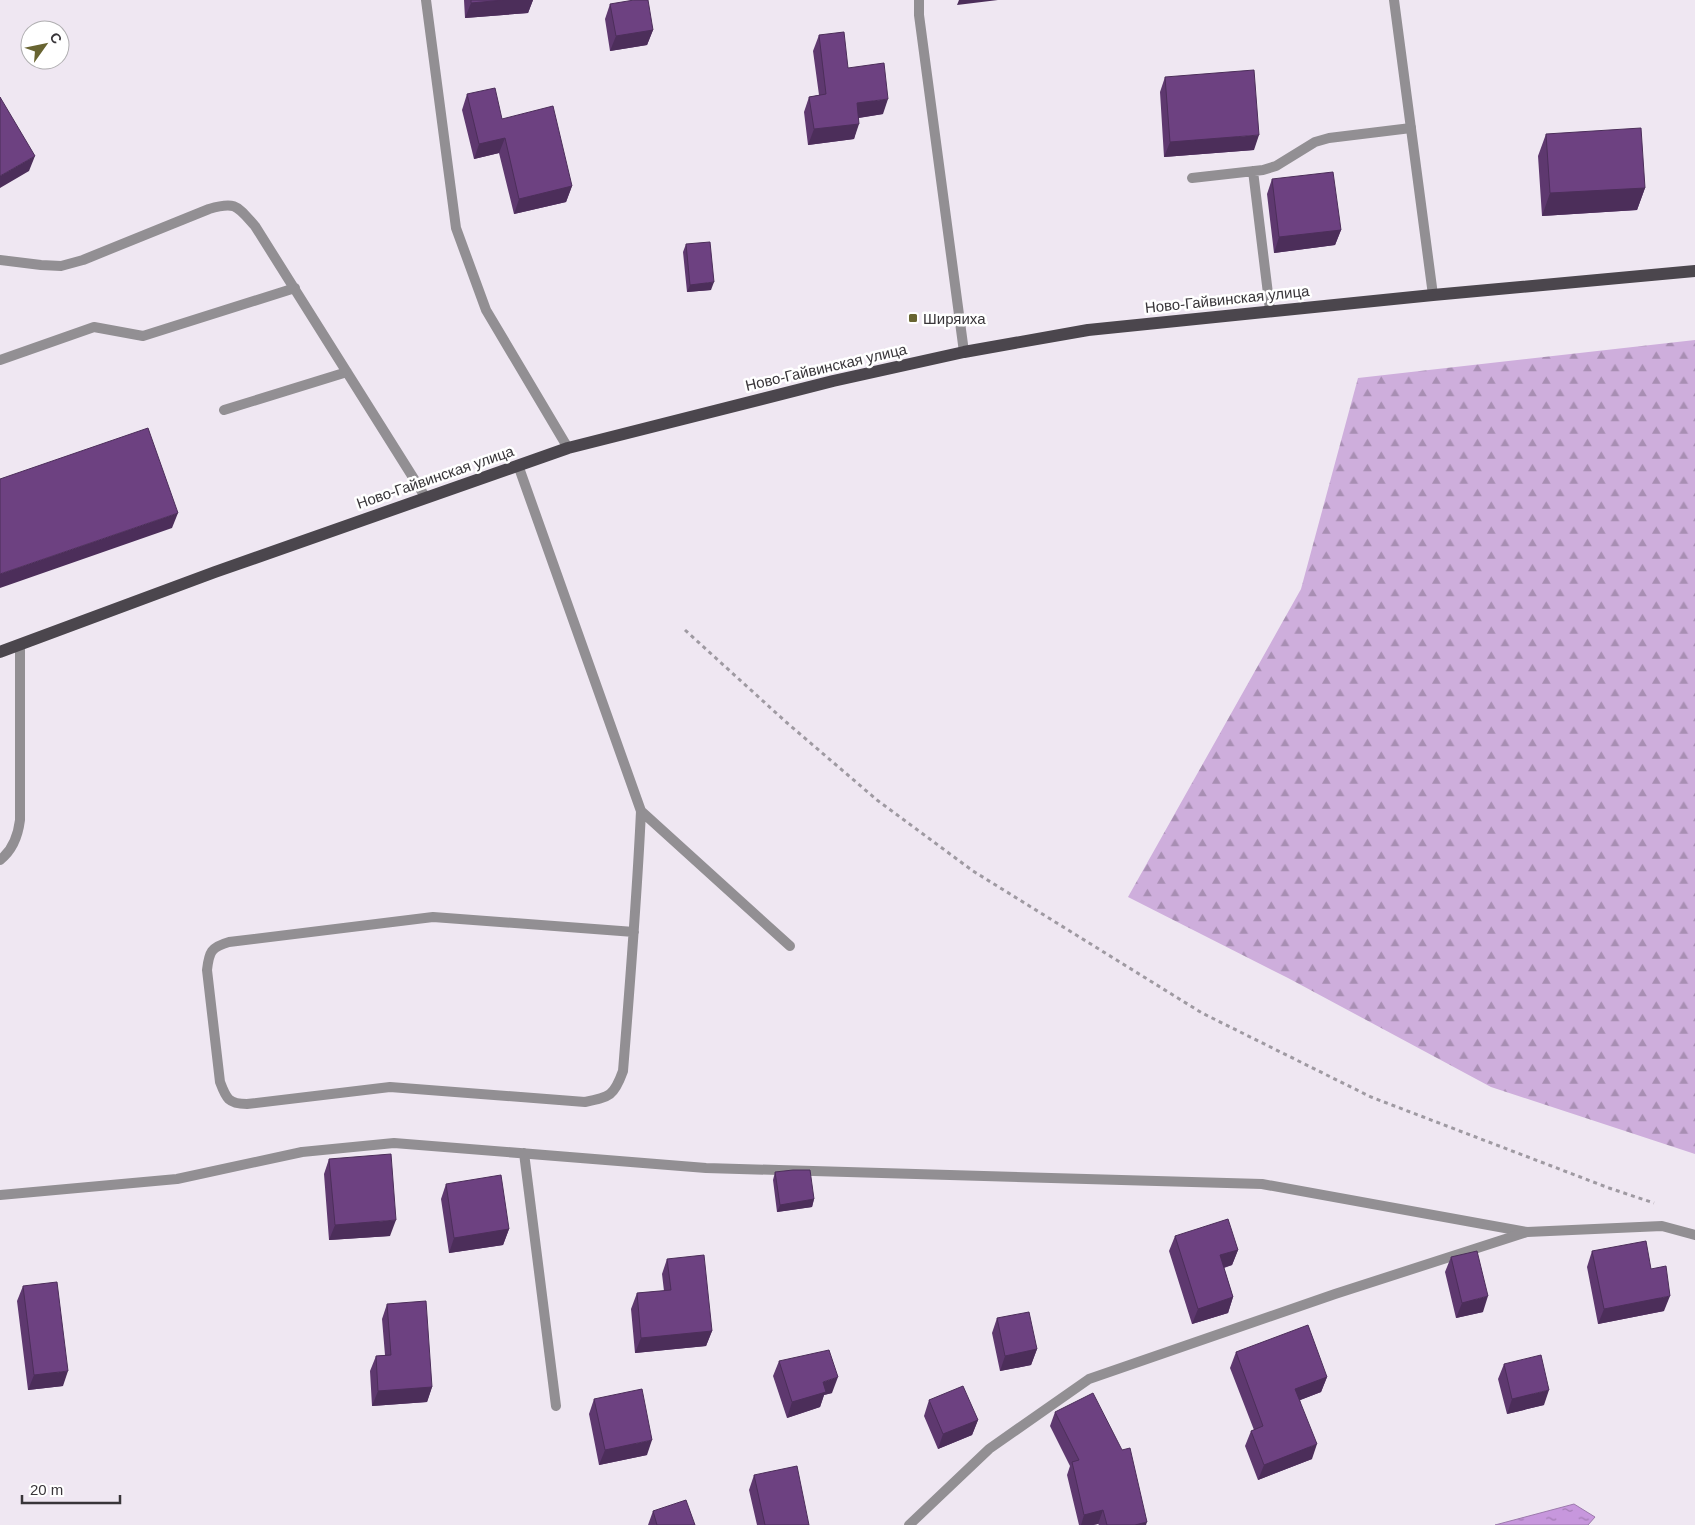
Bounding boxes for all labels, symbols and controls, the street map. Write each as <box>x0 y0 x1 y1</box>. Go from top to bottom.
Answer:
north arrow <box>20 20 70 70</box>
text: С <box>46 29 65 47</box>
street label: Ново-Гайвинская улица <box>1144 282 1311 316</box>
place label: Ширяиха <box>923 310 986 327</box>
marker: Ширяиха <box>907 312 919 324</box>
street label: Ново-Гайвинская улица <box>744 340 909 394</box>
street label: Ново-Гайвинская улица <box>354 442 516 512</box>
scale bar <box>22 1472 120 1504</box>
text: 20 m <box>30 1481 63 1498</box>

